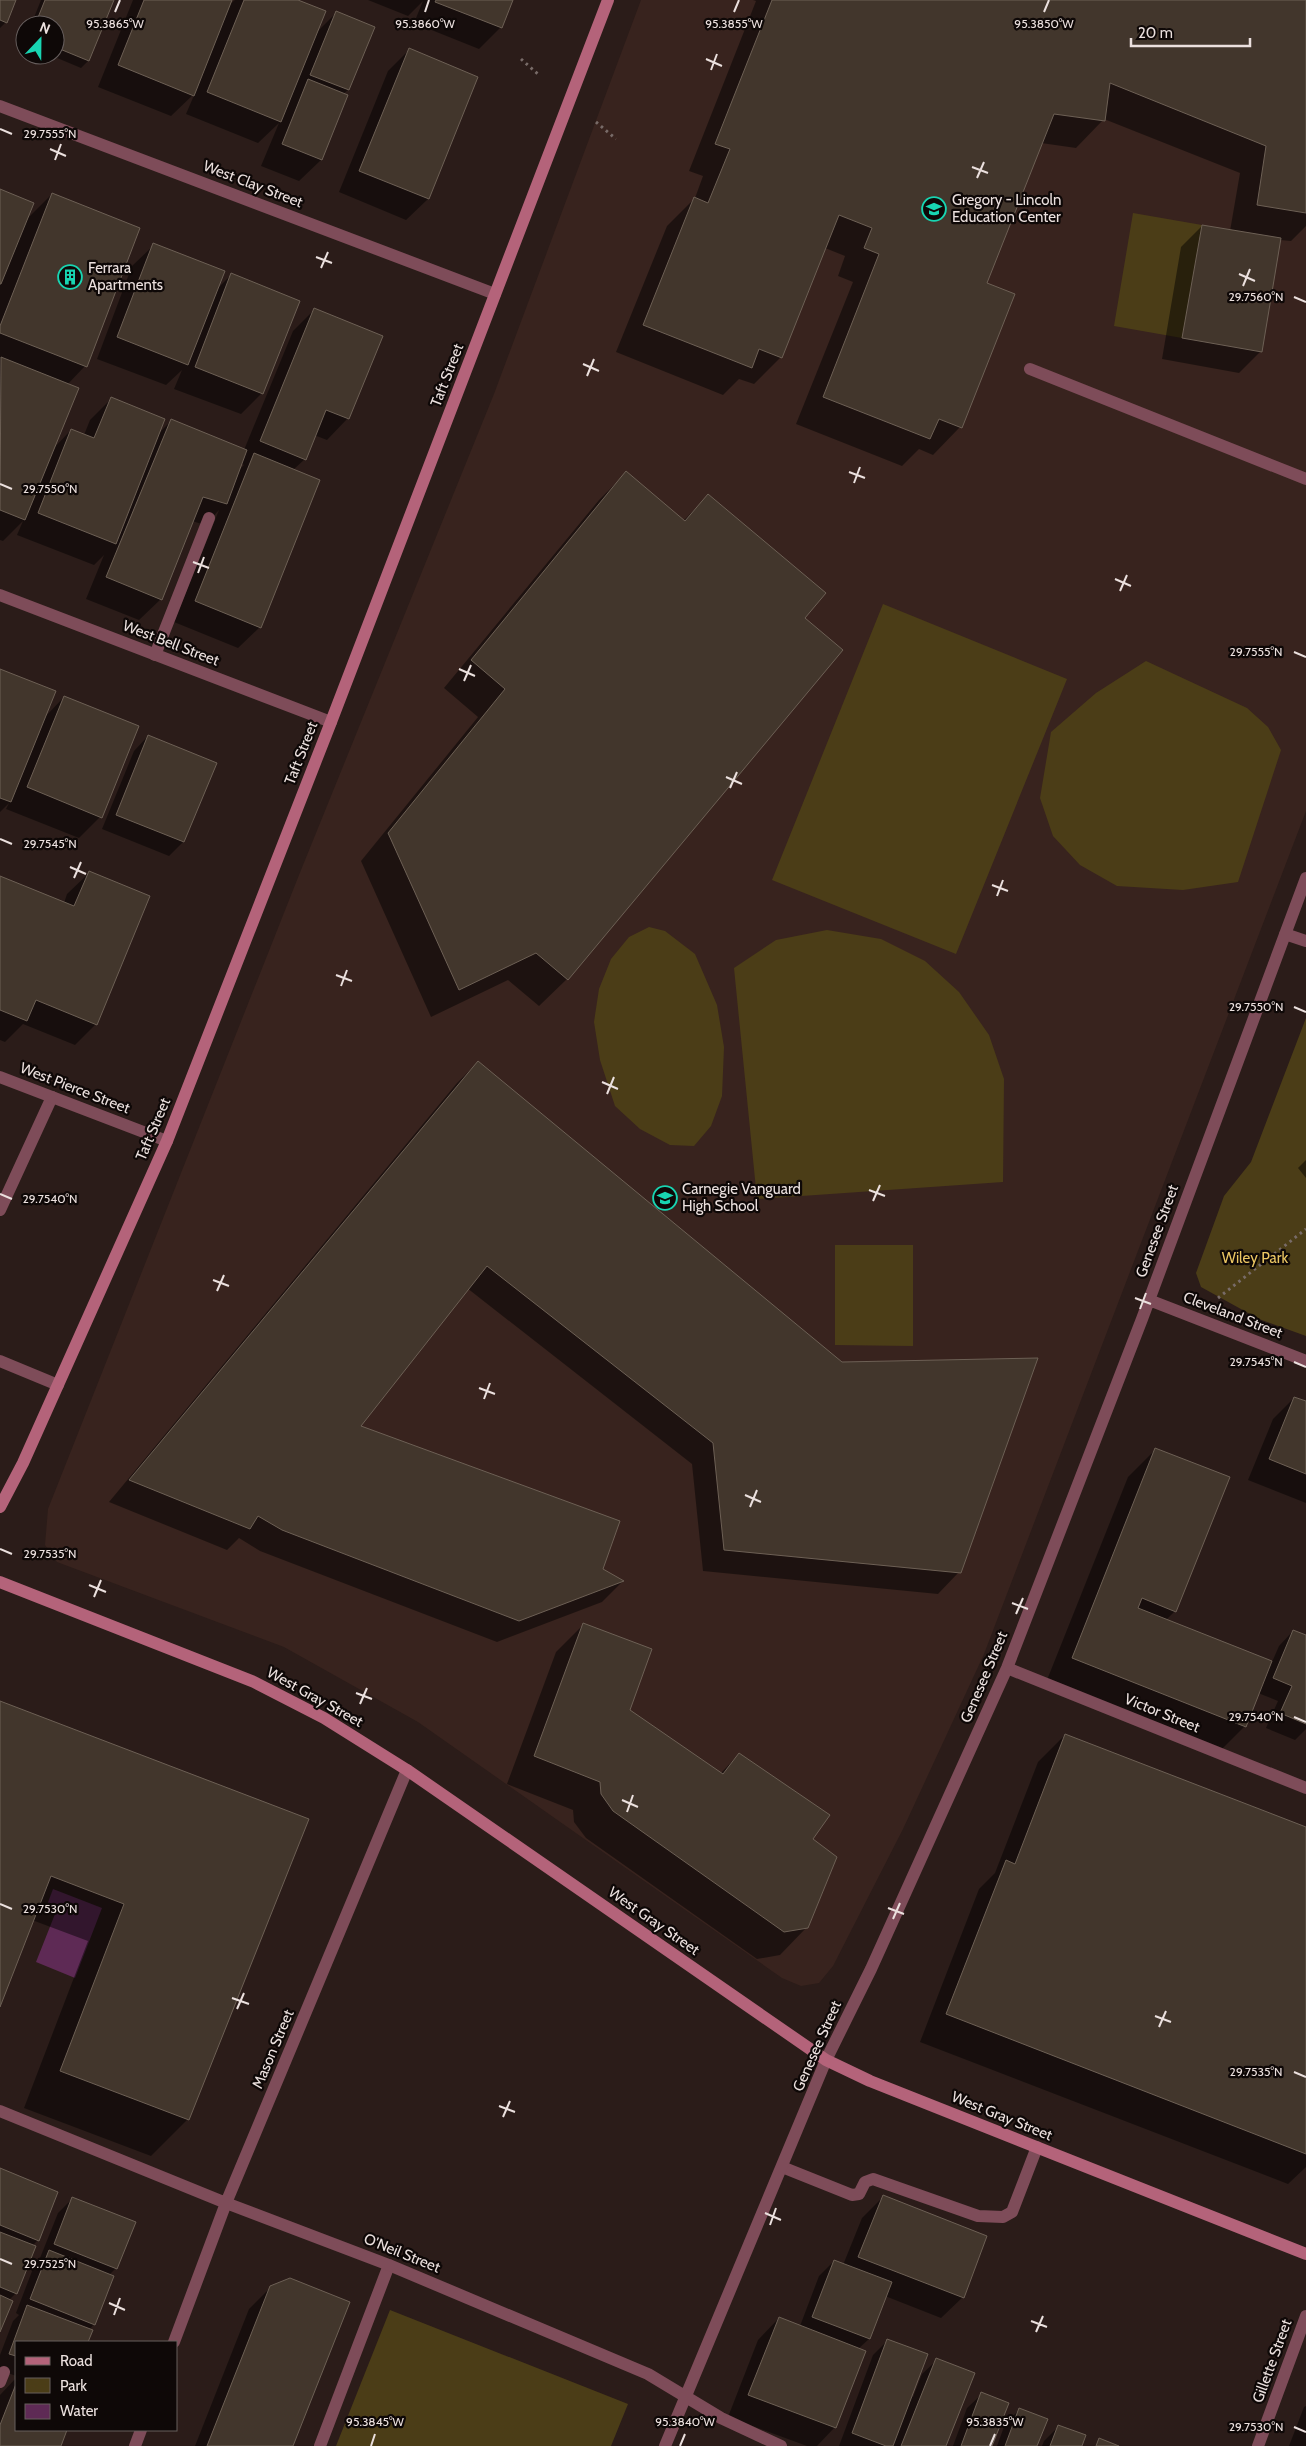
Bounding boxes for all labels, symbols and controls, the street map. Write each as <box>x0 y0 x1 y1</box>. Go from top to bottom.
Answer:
north arrow <box>15 15 65 65</box>
scale bar <box>1131 15 1250 47</box>
text: 95.3865°W <box>86 16 145 31</box>
text: 95.3860°W <box>395 16 455 31</box>
text: 95.3855°W <box>705 16 763 31</box>
text: 95.3850°W <box>1014 16 1074 31</box>
text: N <box>37 18 53 38</box>
text: 20 m <box>1138 24 1173 42</box>
text: 29.7555°N <box>24 126 76 141</box>
street label: West Clay Street <box>201 157 305 211</box>
place label: Gregory - Lincoln Education Center <box>952 191 1061 226</box>
school or university icon: Gregory - Lincoln Education Center <box>921 196 947 222</box>
place label: Ferrara Apartments <box>88 259 163 294</box>
building icon: Ferrara Apartments <box>57 264 83 290</box>
text: 29.7560°N <box>1229 289 1284 304</box>
street label: Taft Street <box>427 341 467 409</box>
text: 29.7550°N <box>23 481 77 496</box>
street label: West Bell Street <box>120 616 222 670</box>
text: 29.7555°N <box>1230 644 1282 659</box>
street label: Taft Street <box>281 719 321 787</box>
text: 29.7545°N <box>23 836 77 851</box>
text: 29.7550°N <box>1229 999 1283 1014</box>
street label: West Pierce Street <box>18 1059 132 1117</box>
street label: Taft Street <box>132 1095 174 1163</box>
place label: Carnegie Vanguard High School <box>682 1180 801 1215</box>
street label: Genesee Street <box>1132 1182 1182 1280</box>
school or university icon: Carnegie Vanguard High School <box>652 1185 678 1211</box>
text: 29.7540°N <box>22 1191 78 1206</box>
park label: Wiley Park <box>1222 1249 1288 1267</box>
street label: Cleveland Street <box>1181 1288 1285 1342</box>
text: 29.7545°N <box>1229 1354 1283 1369</box>
text: 29.7535°N <box>24 1546 76 1561</box>
street label: Genesee Street <box>957 1629 1011 1725</box>
street label: West Gray Street <box>264 1663 366 1731</box>
street label: Victor Street <box>1122 1690 1202 1736</box>
text: 29.7540°N <box>1228 1709 1284 1724</box>
street label: West Gray Street <box>605 1883 703 1959</box>
text: 29.7530°N <box>23 1901 77 1916</box>
street label: Genesee Street <box>789 1998 845 2094</box>
street label: Mason Street <box>248 2007 298 2091</box>
text: 29.7535°N <box>1230 2064 1282 2079</box>
street label: West Gray Street <box>949 2088 1055 2144</box>
street label: O'Neil Street <box>361 2230 443 2276</box>
text: 29.7525°N <box>24 2256 76 2271</box>
street label: Gillette Street <box>1249 2317 1295 2405</box>
legend <box>15 2341 178 2431</box>
text: Road <box>60 2352 93 2370</box>
text: Park <box>60 2377 87 2395</box>
text: Water <box>60 2402 98 2420</box>
text: 95.3845°W <box>346 2414 405 2429</box>
text: 95.3840°W <box>655 2414 716 2429</box>
text: 95.3835°W <box>966 2414 1024 2429</box>
text: 29.7530°N <box>1229 2419 1283 2434</box>

